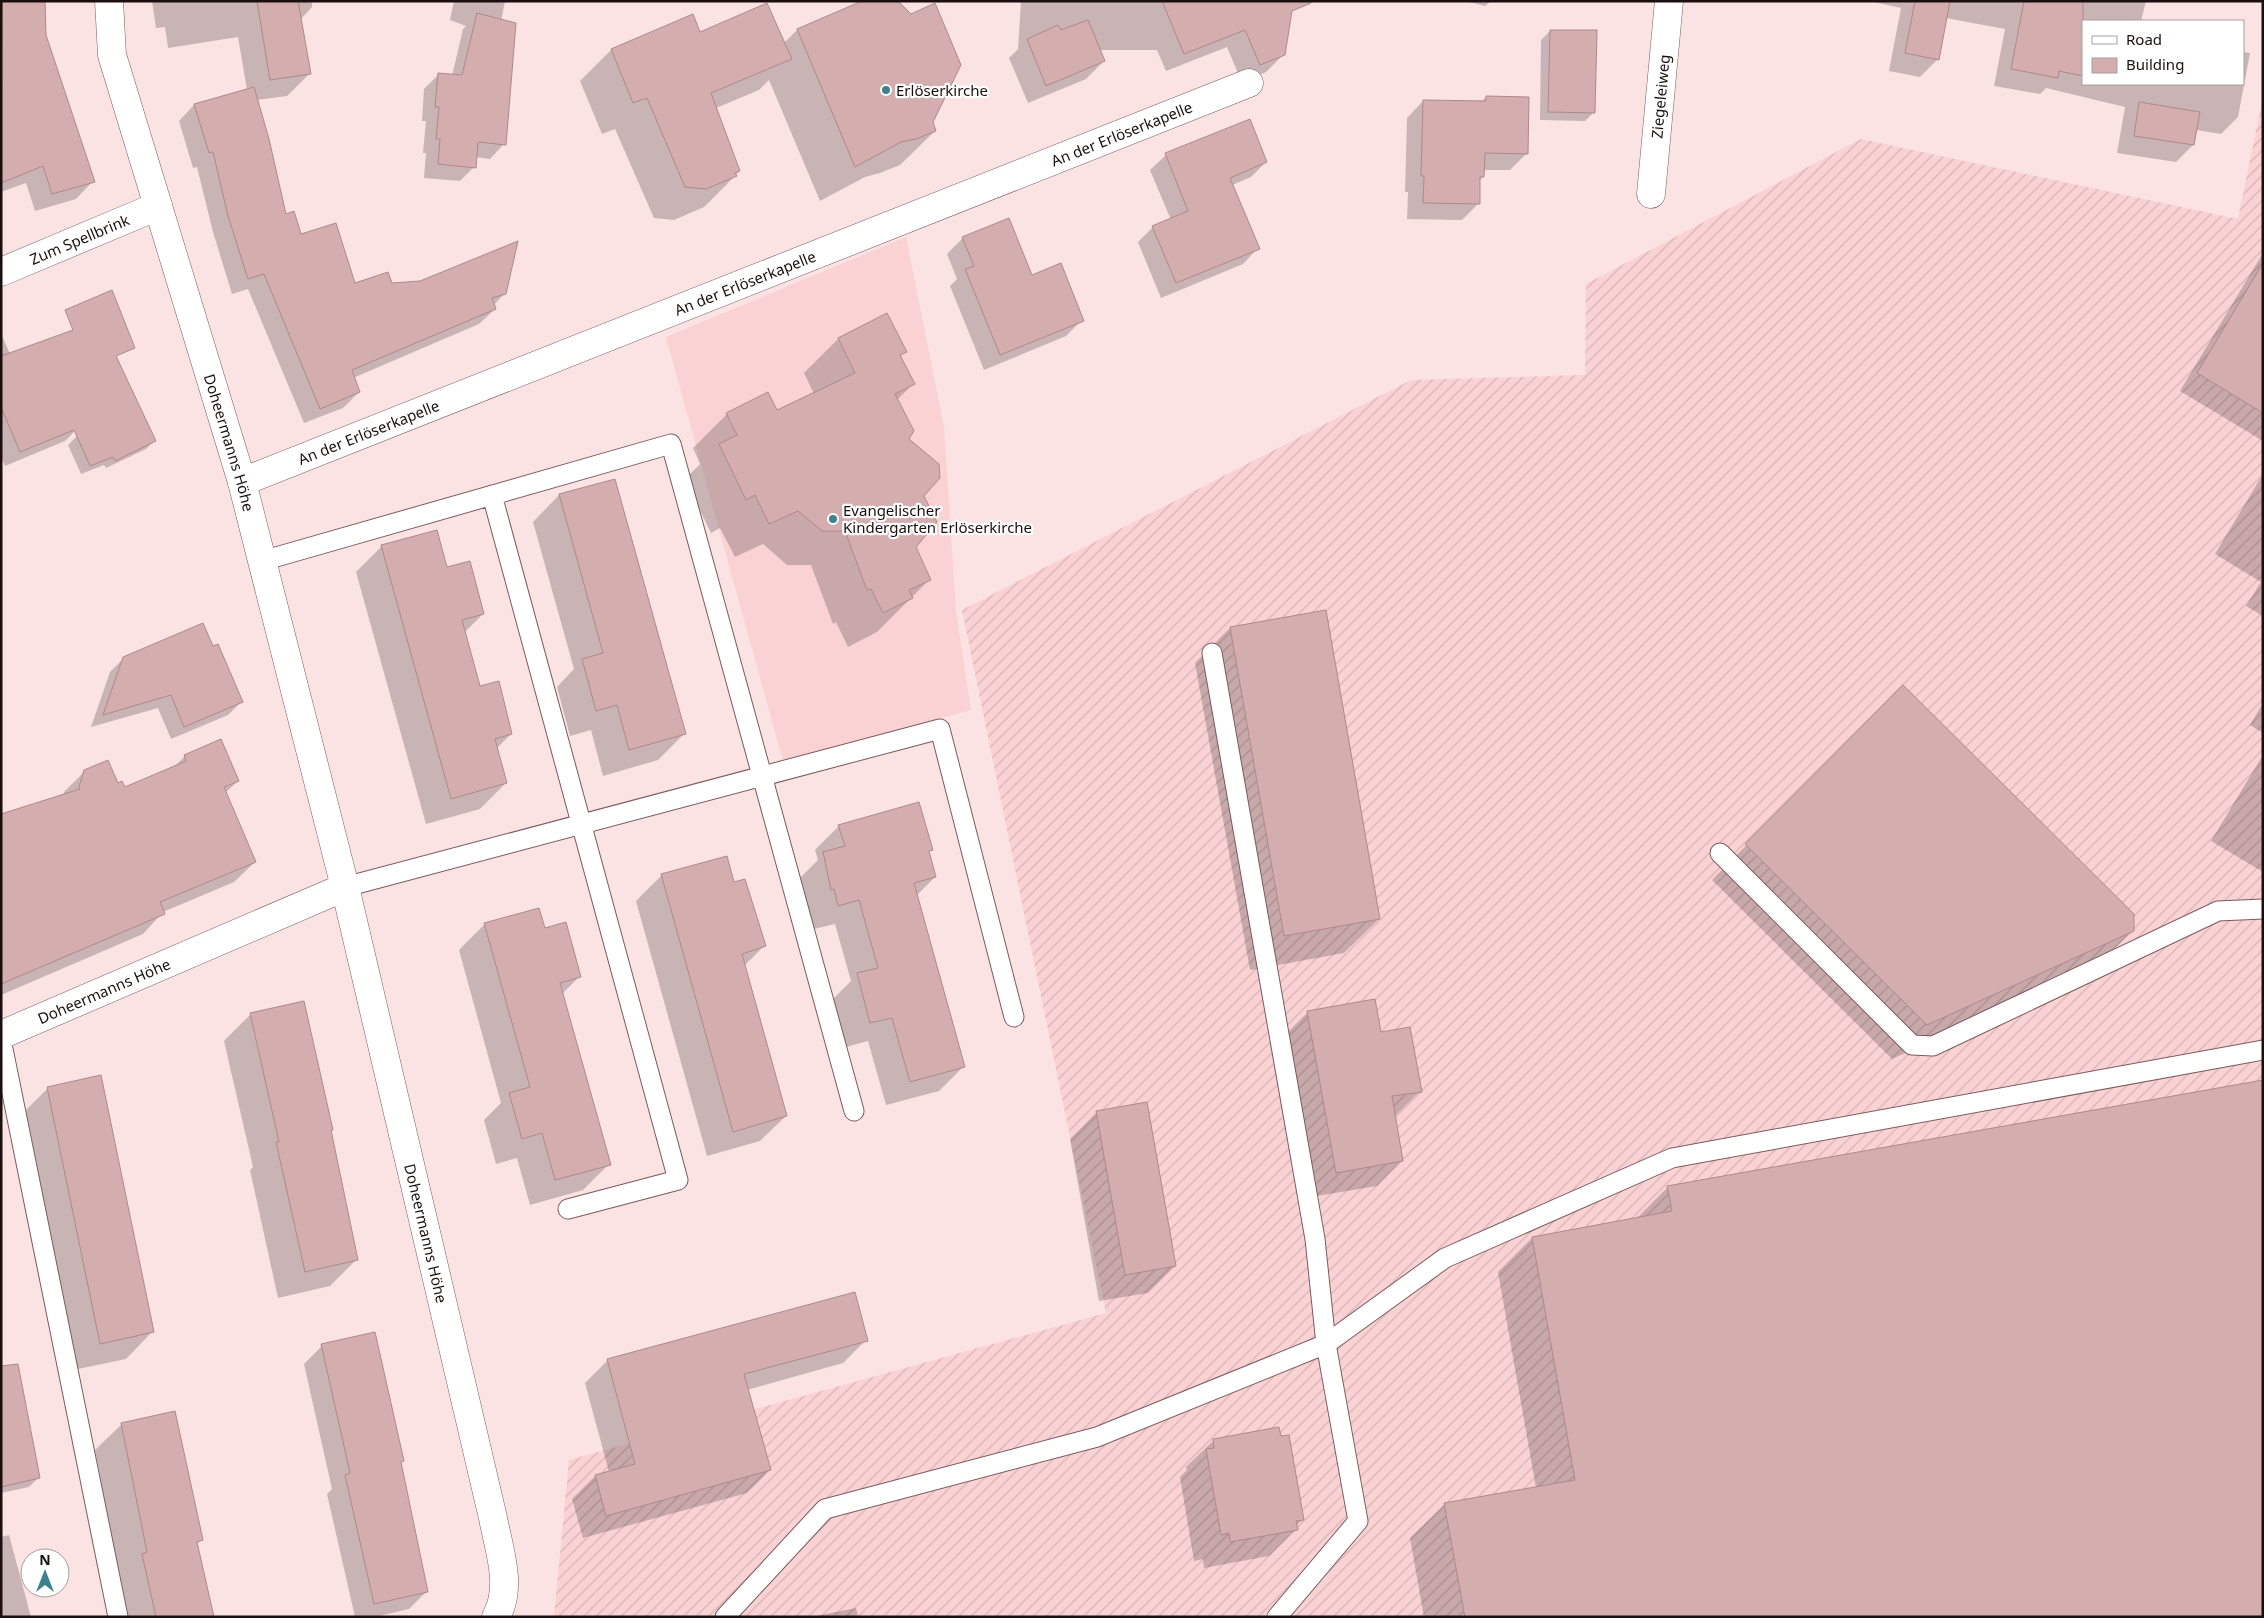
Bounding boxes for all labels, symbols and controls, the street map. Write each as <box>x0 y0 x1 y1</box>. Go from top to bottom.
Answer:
legend <box>2082 20 2244 85</box>
text: Road <box>2126 29 2162 49</box>
street label: Ziegeleiweg <box>1646 53 1674 139</box>
text: Building <box>2126 54 2184 74</box>
place label: Erlöserkirche <box>896 80 988 100</box>
marker: Erlöserkirche <box>880 84 892 96</box>
street label: An der Erlöserkapelle <box>1048 97 1195 171</box>
street label: Zum Spellbrink <box>27 209 132 269</box>
street label: An der Erlöserkapelle <box>671 246 819 320</box>
street label: Doheermanns Höhe <box>200 371 259 513</box>
street label: An der Erlöserkapelle <box>295 395 442 469</box>
place label: Evangelischer Kindergarten Erlöserkirche <box>843 500 1032 537</box>
marker: Evangelischer Kindergarten Erlöserkirche <box>827 513 839 525</box>
street label: Doheermanns Höhe <box>34 953 173 1028</box>
street label: Doheermanns Höhe <box>400 1162 452 1305</box>
north arrow <box>20 1548 70 1598</box>
text: N <box>39 1550 51 1569</box>

